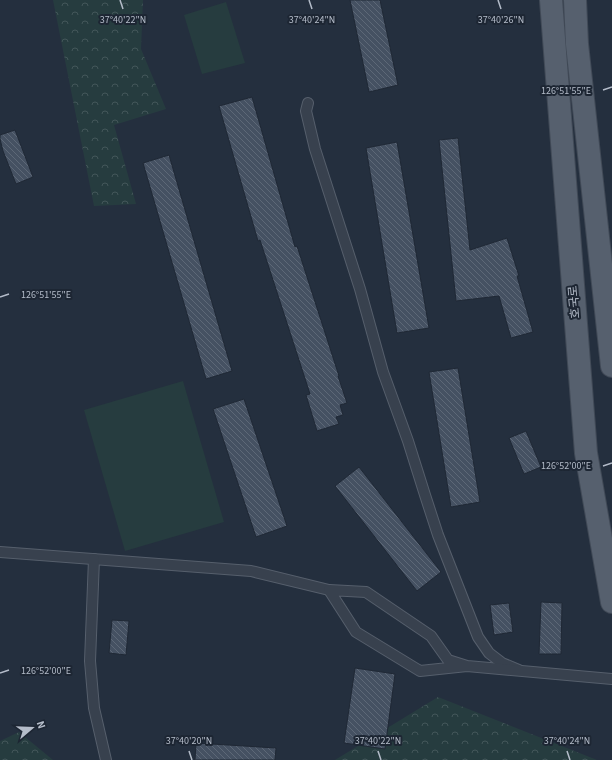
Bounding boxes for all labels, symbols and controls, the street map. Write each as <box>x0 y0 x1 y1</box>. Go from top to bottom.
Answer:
text: 37°40'22"N <box>100 13 146 27</box>
text: 37°40'24"N <box>289 13 335 27</box>
text: 37°40'26"N <box>478 13 524 27</box>
text: 126°51'55"E <box>541 84 591 98</box>
street label: 호국로 <box>565 285 584 319</box>
text: 126°51'55"E <box>21 288 71 302</box>
text: 126°52'00"E <box>541 459 591 473</box>
text: 126°52'00"E <box>21 664 71 678</box>
north arrow <box>12 708 52 748</box>
text: N <box>33 719 49 731</box>
text: 37°40'20"N <box>166 734 212 748</box>
text: 37°40'22"N <box>355 734 401 748</box>
text: 37°40'24"N <box>544 734 590 748</box>

